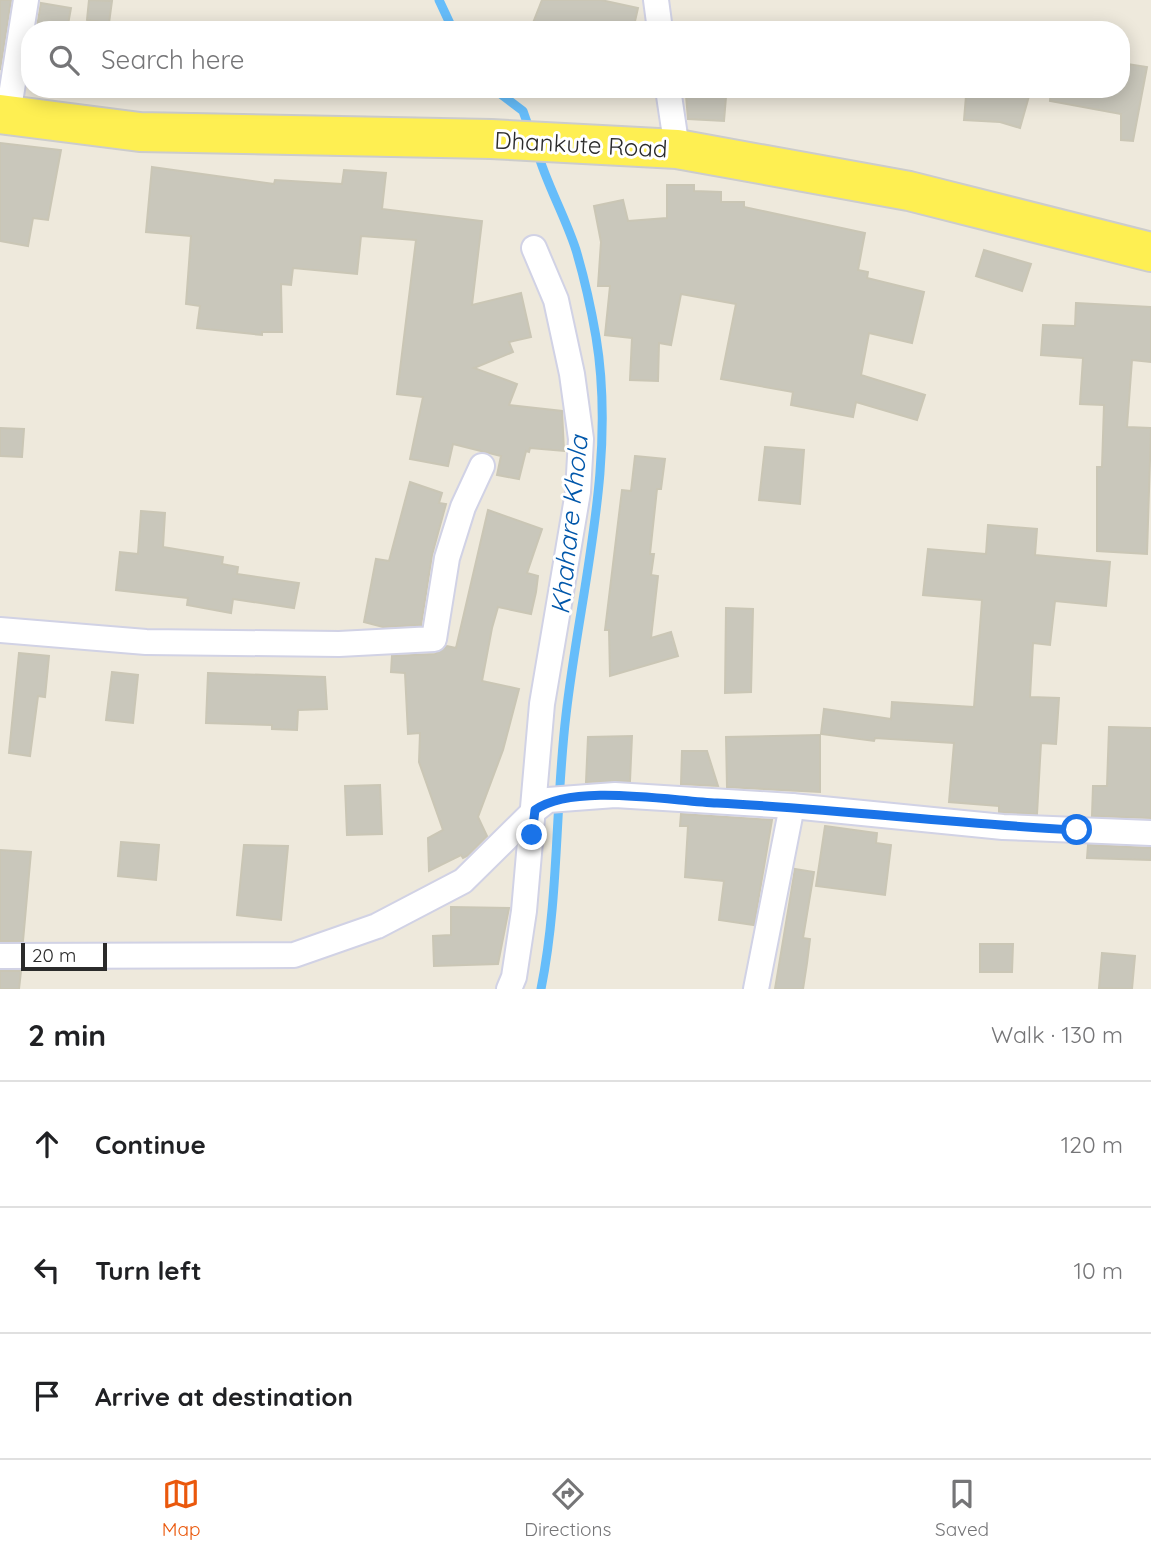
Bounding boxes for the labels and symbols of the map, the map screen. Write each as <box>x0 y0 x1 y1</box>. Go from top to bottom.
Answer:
street label: Dhankute Road <box>494 124 668 164</box>
water label: Khahare Khola <box>543 433 595 616</box>
route start <box>1061 814 1092 845</box>
route end <box>516 819 547 850</box>
scale bar <box>21 940 107 972</box>

